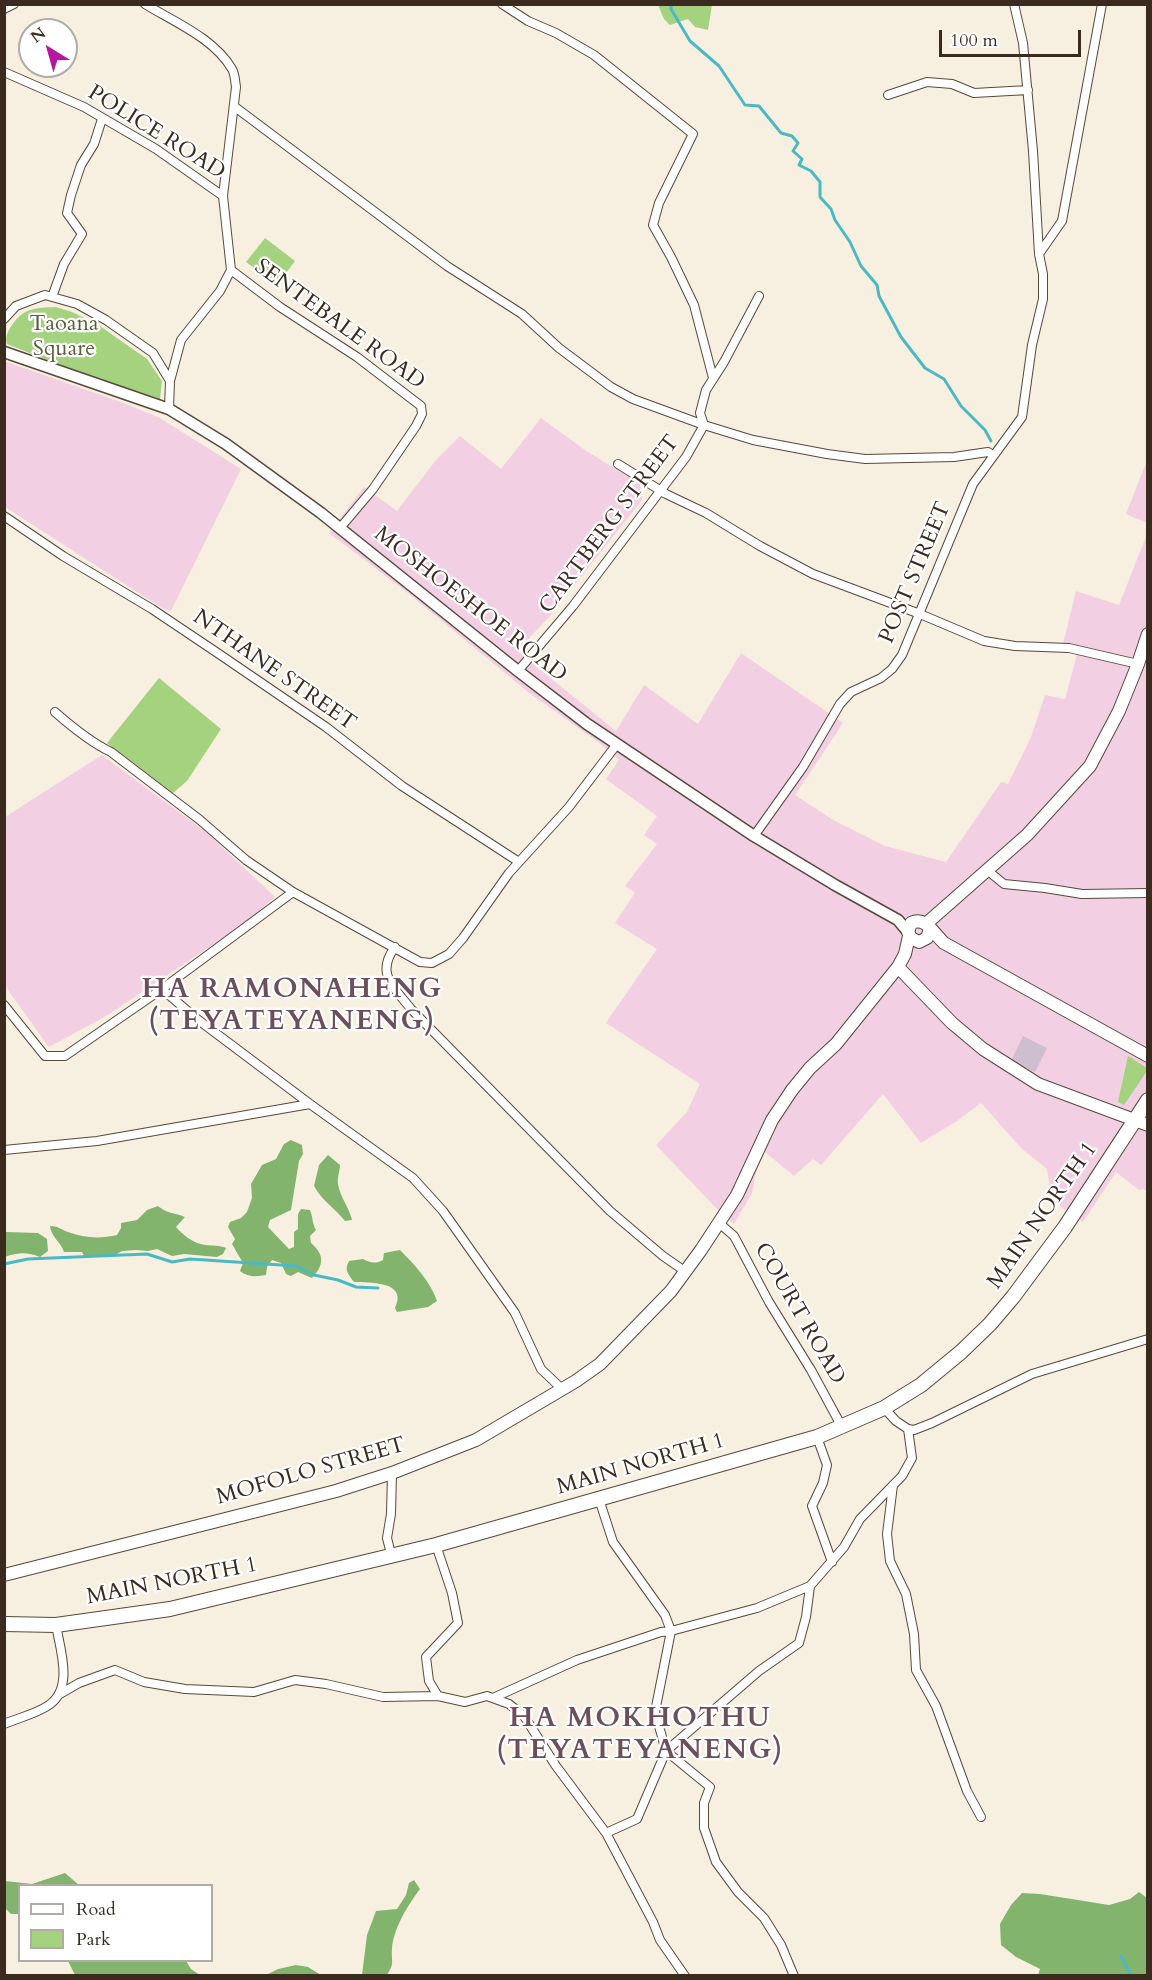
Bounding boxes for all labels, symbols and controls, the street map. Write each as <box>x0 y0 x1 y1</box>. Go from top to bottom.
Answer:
north arrow <box>18 18 78 78</box>
scale bar <box>942 18 1084 56</box>
text: N <box>26 22 51 48</box>
text: 100 m <box>950 28 998 53</box>
street label: POLICE ROAD <box>82 80 230 186</box>
street label: SENTEBALE ROAD <box>249 254 429 396</box>
park label: Taoana Square <box>29 312 99 364</box>
street label: CARTBERG STREET <box>534 431 686 619</box>
street label: POST STREET <box>874 498 958 648</box>
street label: MOSHOESHOE ROAD <box>368 522 572 688</box>
street label: NTHANE STREET <box>187 605 361 737</box>
district label: HA RAMONAHENG (TEYATEYANENG) <box>142 974 442 1040</box>
street label: MAIN NORTH 1 <box>982 1137 1104 1295</box>
street label: COURT ROAD <box>748 1239 850 1389</box>
street label: MAIN NORTH 1 <box>554 1428 728 1502</box>
street label: MOFOLO STREET <box>214 1432 408 1512</box>
street label: MAIN NORTH 1 <box>84 1553 260 1611</box>
district label: HA MOKHOTHU (TEYATEYANENG) <box>496 1703 784 1769</box>
legend <box>18 1884 213 1962</box>
text: Road <box>76 1897 116 1922</box>
text: Park <box>76 1927 111 1952</box>

